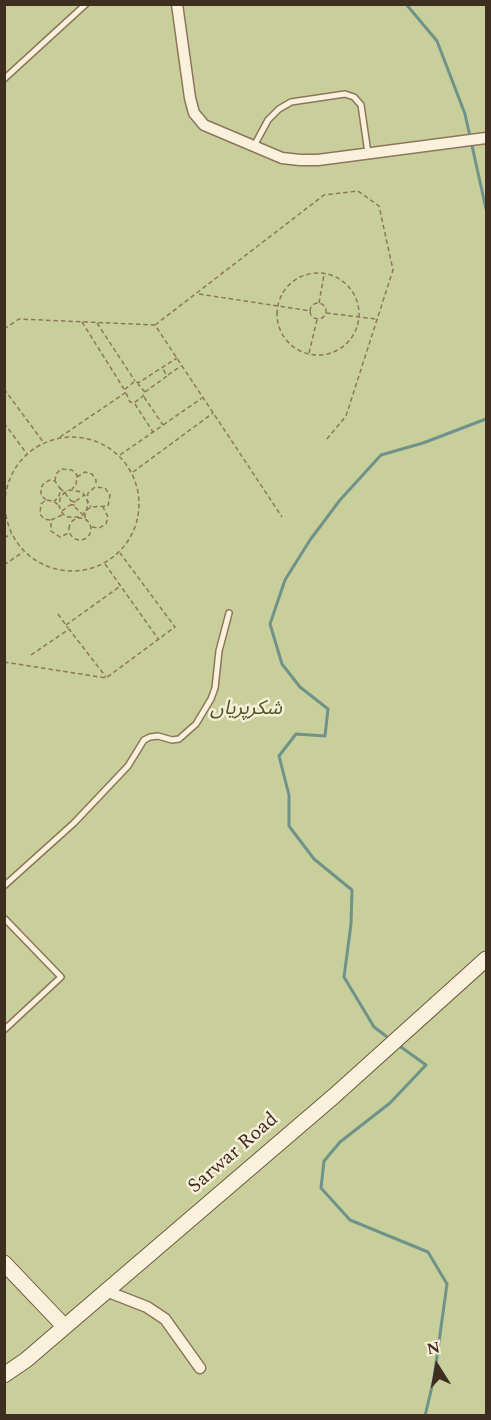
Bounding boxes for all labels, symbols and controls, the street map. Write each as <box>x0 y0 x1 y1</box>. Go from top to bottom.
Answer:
park label: شکرپریاں <box>210 698 282 722</box>
street label: Sarwar Road <box>184 1108 284 1200</box>
text: N <box>425 1335 442 1361</box>
north arrow <box>407 1336 467 1396</box>

